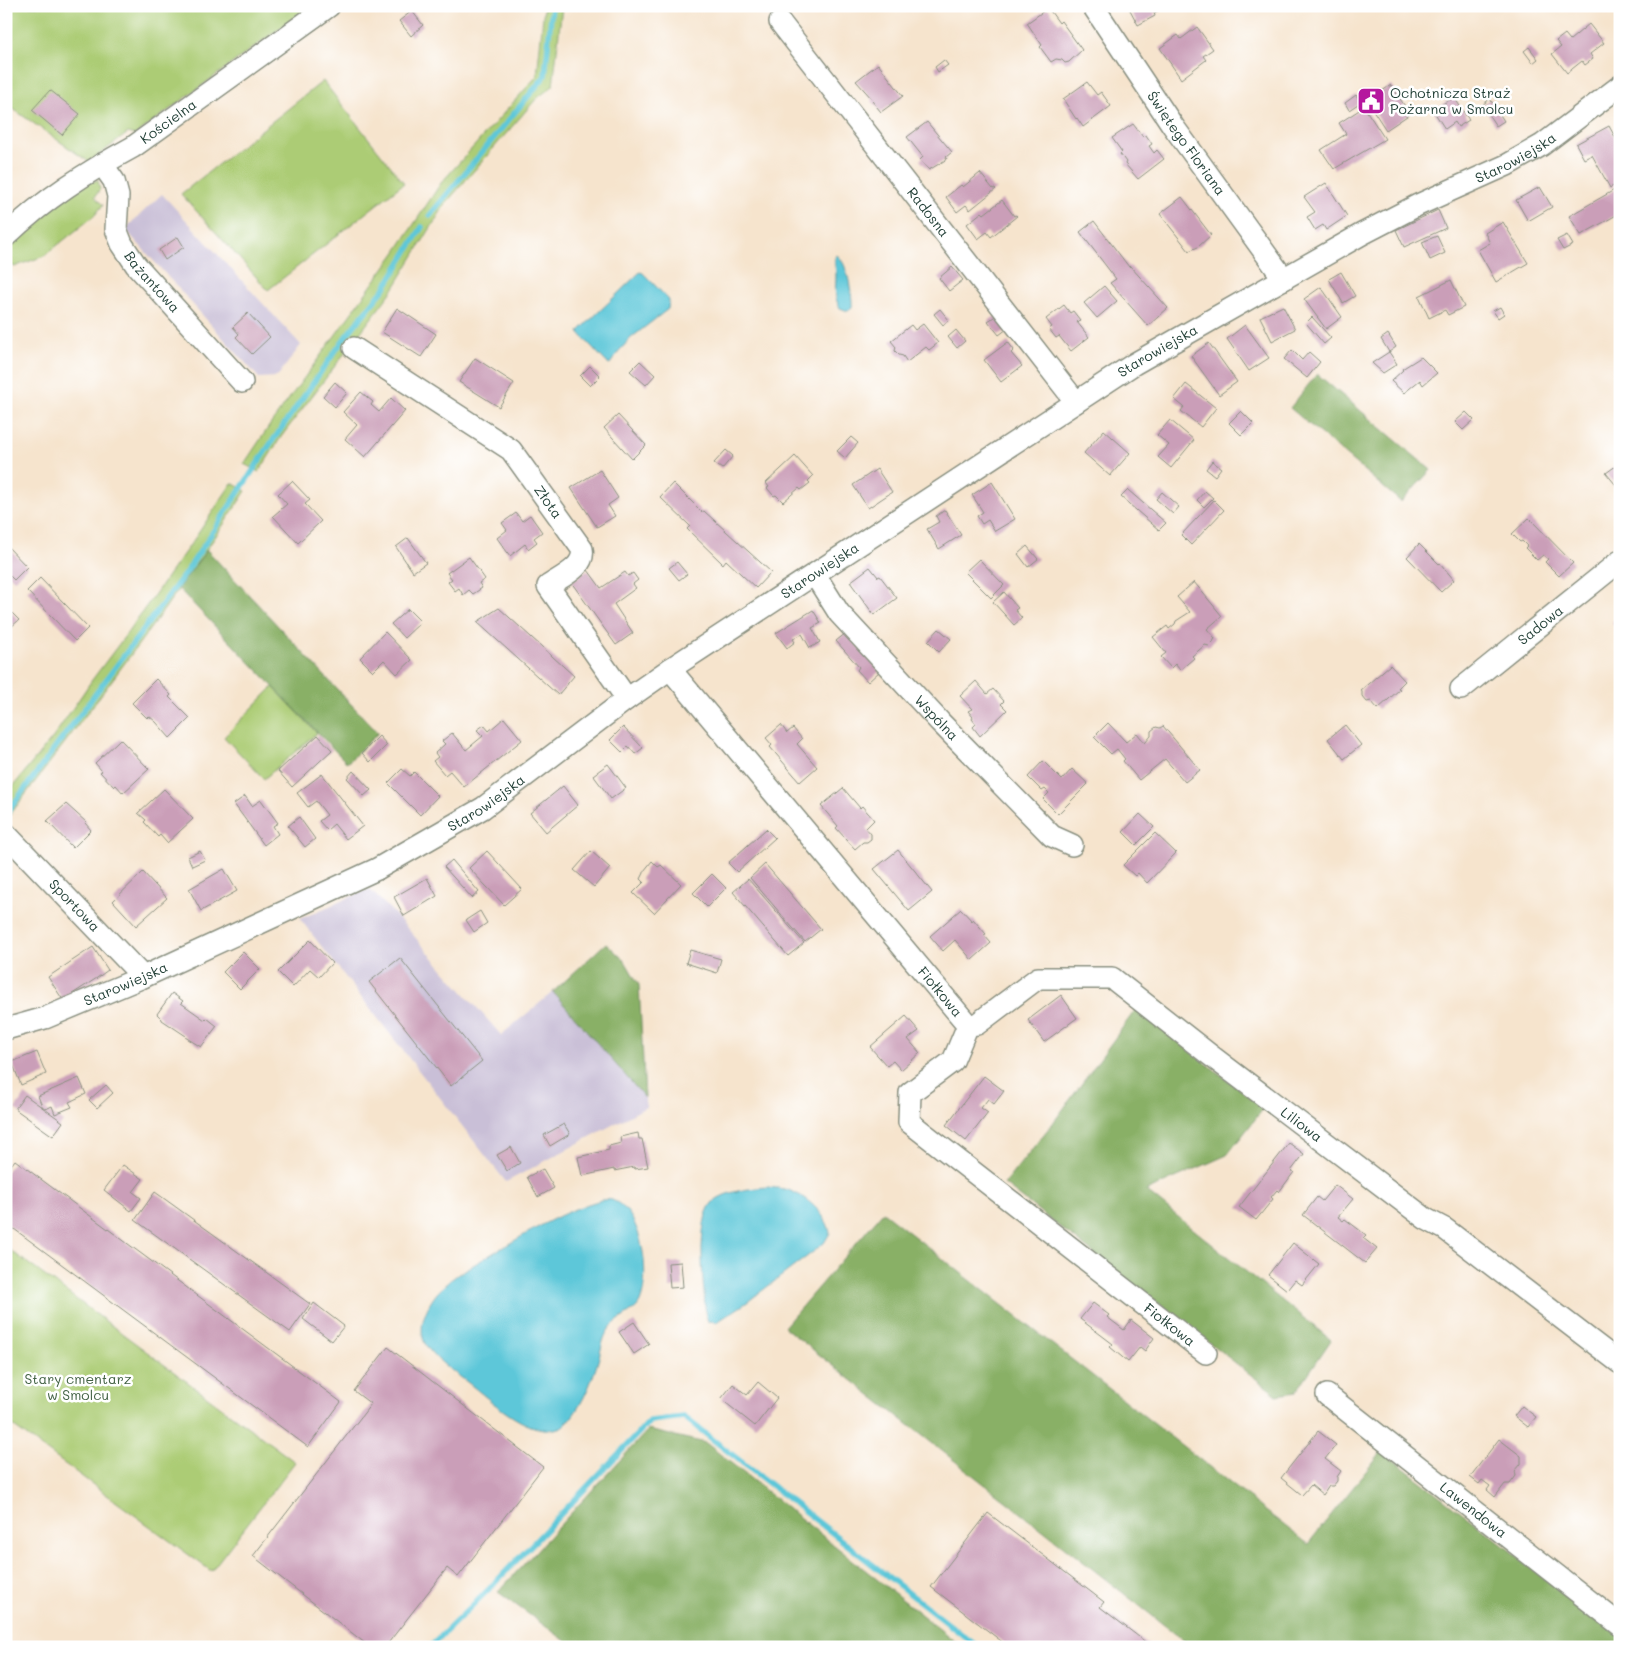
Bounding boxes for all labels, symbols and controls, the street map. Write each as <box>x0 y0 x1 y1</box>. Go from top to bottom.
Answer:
place label: Ochotnicza Straż Pożarna w Smolcu <box>1390 83 1513 118</box>
public building icon: Ochotnicza Straż Pożarna w Smolcu <box>1356 86 1386 116</box>
street label: Świętego Floriana <box>1143 87 1230 199</box>
street label: Kościelna <box>136 95 200 148</box>
street label: Starowiejska <box>1472 128 1560 187</box>
street label: Radosna <box>903 183 954 241</box>
street label: Bażantowa <box>120 247 184 316</box>
street label: Starowiejska <box>1114 320 1201 381</box>
street label: Złota <box>530 481 567 522</box>
street label: Starowiejska <box>777 538 862 603</box>
street label: Sadowa <box>1513 600 1567 649</box>
street label: Wspólna <box>911 691 963 744</box>
street label: Starowiejska <box>444 770 528 836</box>
street label: Sportowa <box>45 875 105 936</box>
street label: Starowiejska <box>80 957 170 1010</box>
street label: Fiołkowa <box>914 962 967 1021</box>
street label: Liliowa <box>1277 1102 1326 1146</box>
street label: Fiołkowa <box>1140 1298 1199 1350</box>
park label: Stary cmentarz w Smolcu <box>24 1369 132 1404</box>
street label: Lawendowa <box>1436 1477 1511 1542</box>

